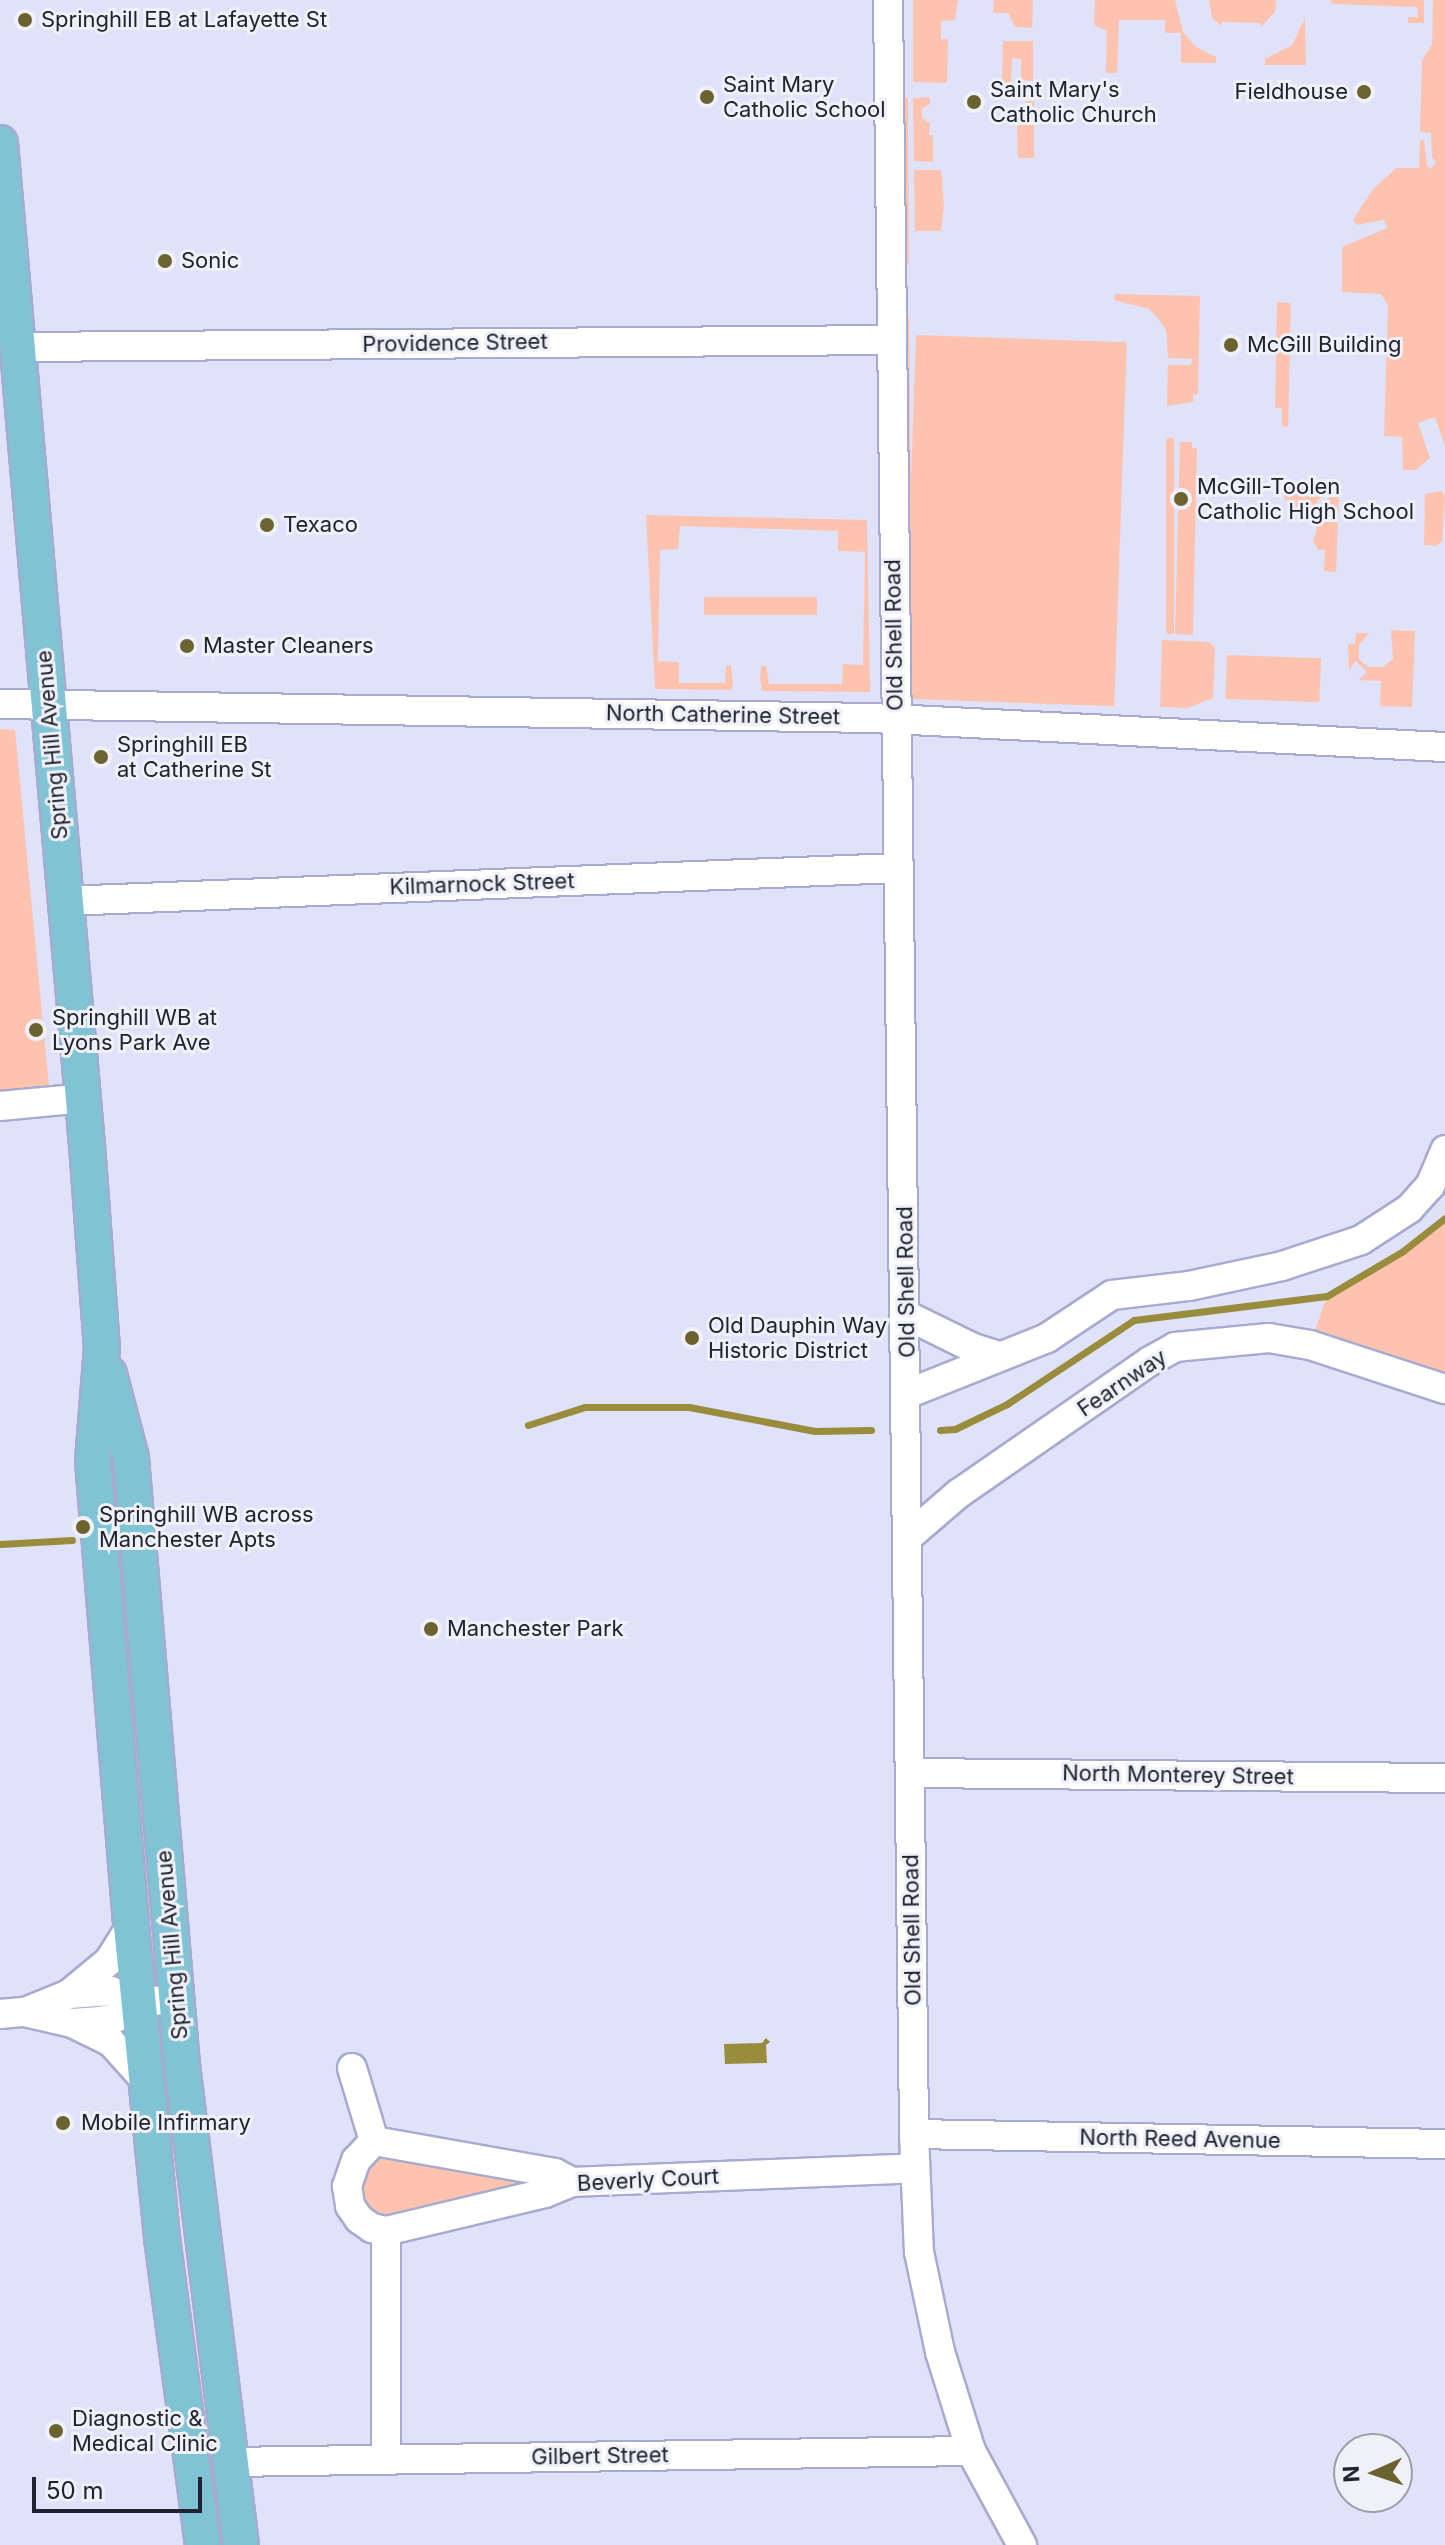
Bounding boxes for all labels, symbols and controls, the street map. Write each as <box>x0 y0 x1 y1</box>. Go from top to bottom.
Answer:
place label: Springhill EB at Lafayette St <box>41 7 327 33</box>
marker: Springhill EB at Lafayette St <box>16 11 34 29</box>
place label: Saint Mary Catholic School <box>723 71 886 122</box>
place label: Saint Mary's Catholic Church <box>990 76 1157 128</box>
place label: Fieldhouse <box>1234 79 1348 105</box>
marker: Fieldhouse <box>1355 83 1373 101</box>
marker: Saint Mary Catholic School <box>698 88 716 106</box>
marker: Saint Mary's Catholic Church <box>965 93 983 111</box>
place label: Sonic <box>181 248 239 274</box>
marker: Sonic <box>156 252 174 270</box>
street label: Providence Street <box>362 328 548 358</box>
place label: McGill Building <box>1247 332 1401 358</box>
marker: McGill Building <box>1222 336 1240 354</box>
place label: McGill-Toolen Catholic High School <box>1197 473 1414 524</box>
marker: McGill-Toolen Catholic High School <box>1172 490 1190 508</box>
place label: Texaco <box>283 512 358 538</box>
marker: Texaco <box>258 516 276 534</box>
street label: Old Shell Road <box>879 559 909 711</box>
place label: Master Cleaners <box>203 633 374 659</box>
marker: Master Cleaners <box>178 637 196 655</box>
street label: Spring Hill Avenue <box>31 649 73 841</box>
street label: North Catherine Street <box>606 700 840 730</box>
place label: Springhill EB at Catherine St <box>117 731 271 782</box>
marker: Springhill EB at Catherine St <box>92 748 110 766</box>
street label: Kilmarnock Street <box>389 868 575 900</box>
place label: Springhill WB at Lyons Park Ave <box>52 1004 217 1056</box>
marker: Springhill WB at Lyons Park Ave <box>27 1021 45 1039</box>
street label: Old Shell Road <box>891 1206 921 1358</box>
place label: Old Dauphin Way Historic District <box>708 1312 887 1364</box>
marker: Old Dauphin Way Historic District <box>683 1329 701 1347</box>
street label: Fearnway <box>1073 1344 1171 1422</box>
place label: Springhill WB across Manchester Apts <box>99 1501 314 1552</box>
marker: Springhill WB across Manchester Apts <box>74 1518 92 1536</box>
place label: Manchester Park <box>447 1616 624 1642</box>
marker: Manchester Park <box>422 1620 440 1638</box>
street label: North Monterey Street <box>1062 1760 1294 1790</box>
street label: Spring Hill Avenue <box>151 1849 193 2041</box>
street label: Old Shell Road <box>897 1854 927 2006</box>
place label: Mobile Infirmary <box>81 2110 251 2136</box>
marker: Mobile Infirmary <box>52 2112 74 2134</box>
street label: North Reed Avenue <box>1079 2124 1281 2154</box>
street label: Beverly Court <box>576 2163 720 2197</box>
place label: Diagnostic & Medical Clinic <box>72 2405 218 2456</box>
marker: Diagnostic & Medical Clinic <box>47 2422 65 2440</box>
north arrow <box>1333 2433 1413 2513</box>
street label: Gilbert Street <box>531 2442 669 2470</box>
scale bar <box>36 2461 206 2511</box>
text: N <box>1338 2465 1364 2483</box>
text: 50 m <box>46 2476 104 2505</box>

